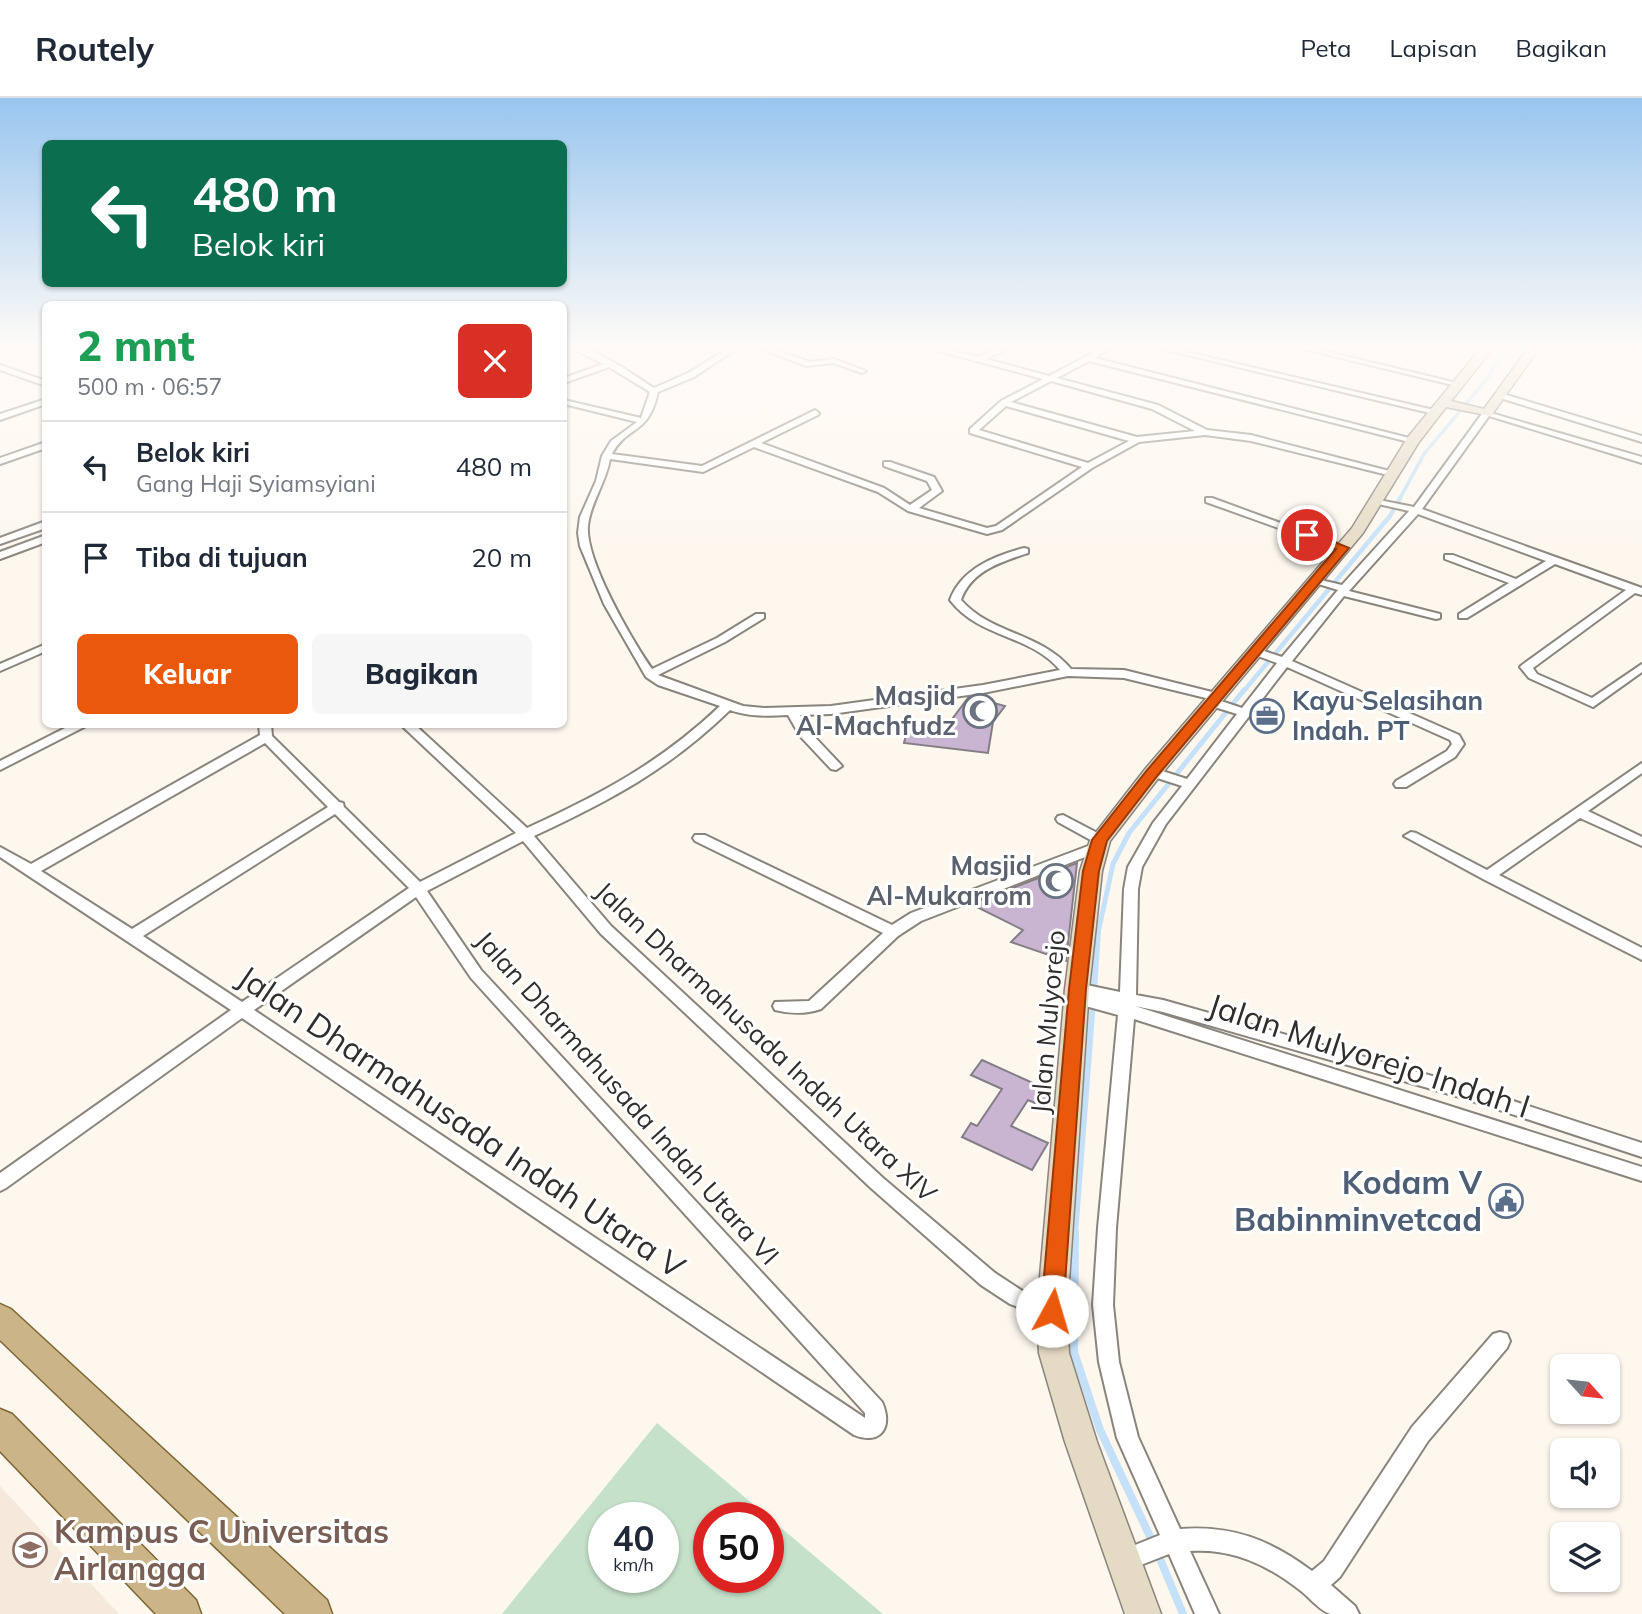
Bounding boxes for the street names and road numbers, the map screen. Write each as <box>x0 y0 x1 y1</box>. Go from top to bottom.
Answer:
street label: Jalan Dharmahusada Indah Utara XIV <box>589 874 945 1210</box>
street label: Jalan Dharmahusada Indah Utara VI <box>468 924 786 1272</box>
street label: Jalan Mulyorejo <box>1023 929 1072 1115</box>
street label: Jalan Dharmahusada Indah Utara V <box>230 956 693 1287</box>
street label: Jalan Mulyorejo Indah I <box>1203 984 1535 1126</box>

